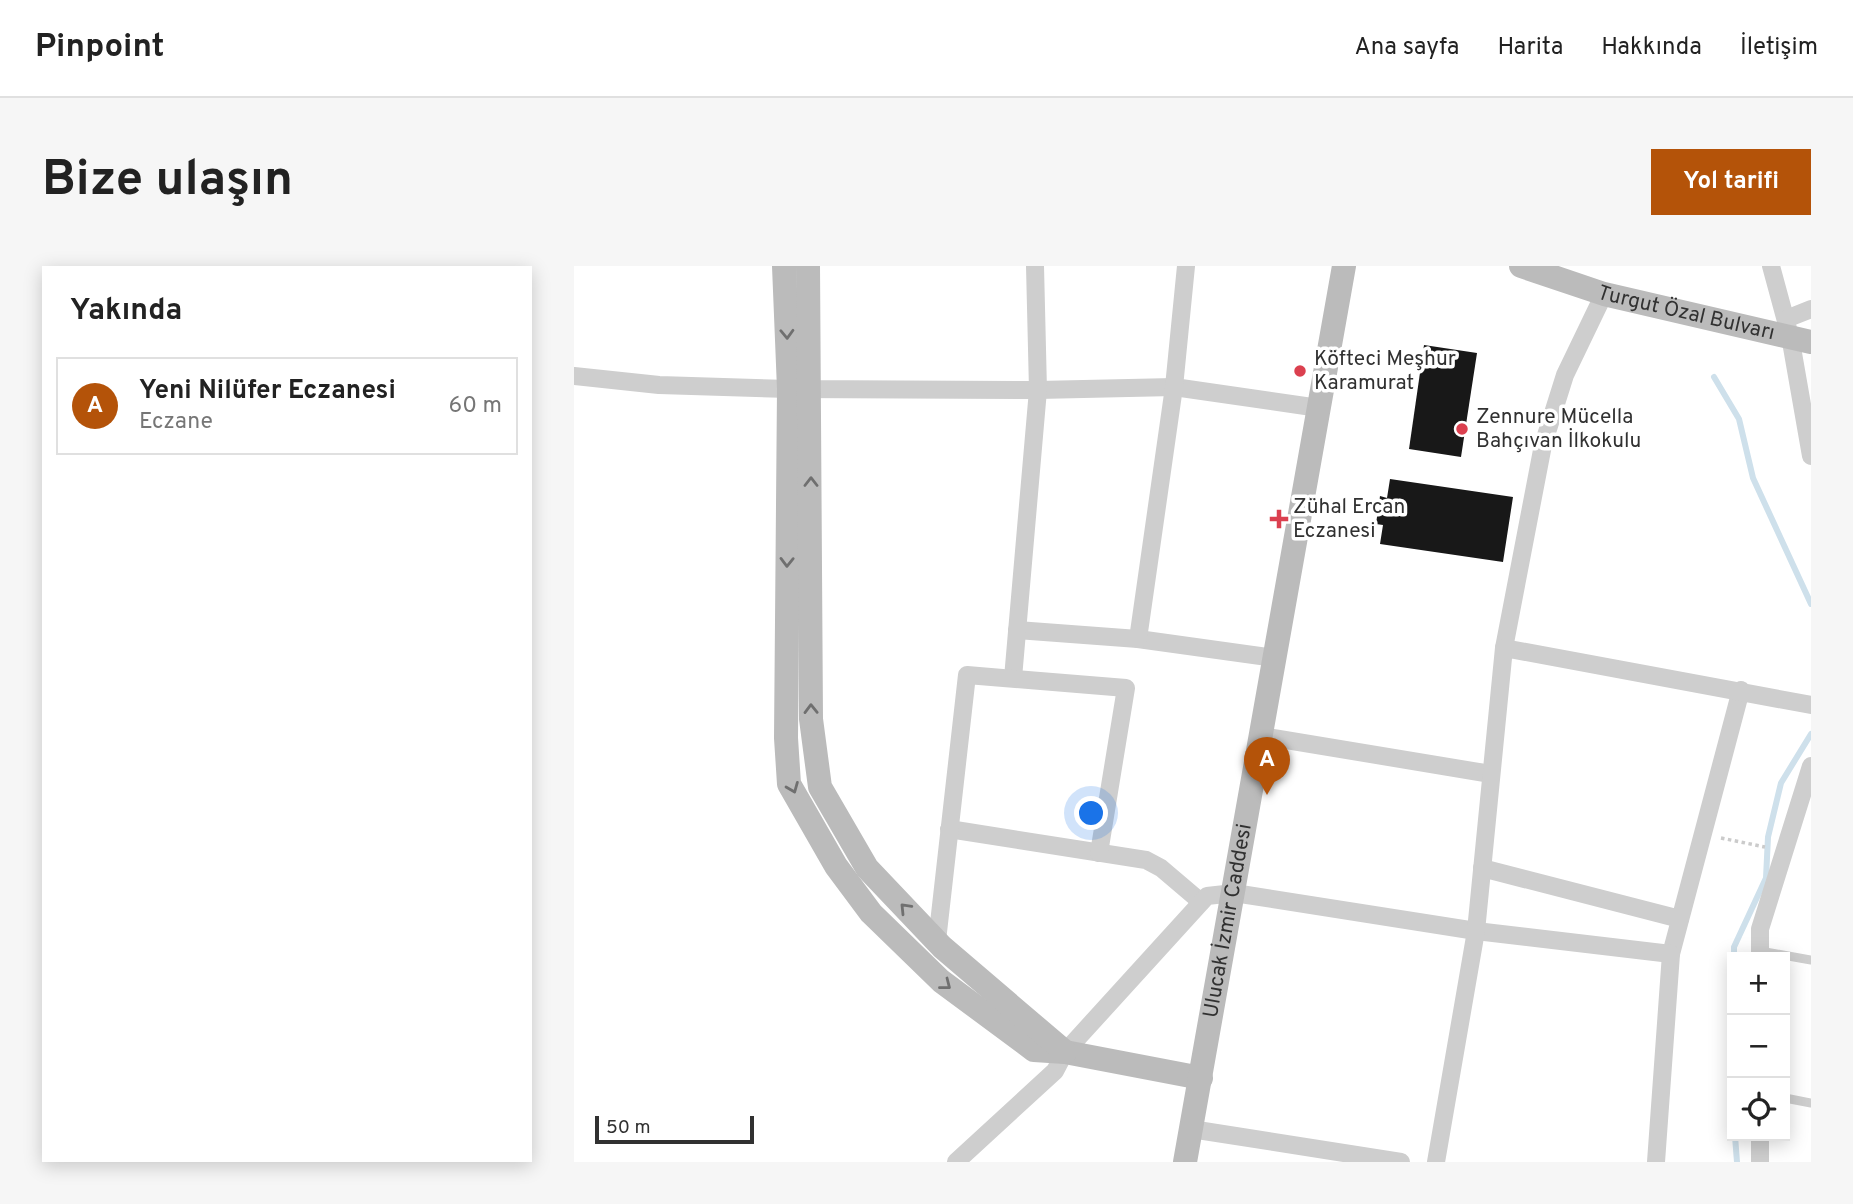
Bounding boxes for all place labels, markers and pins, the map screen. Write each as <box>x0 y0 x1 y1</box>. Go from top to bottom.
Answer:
place label: Köfteci Meşhur Karamurat <box>1314 346 1456 397</box>
marker: Köfteci Meşhur Karamurat <box>1292 363 1308 379</box>
place label: Zennure Mücella Bahçıvan İlkokulu <box>1476 404 1641 455</box>
marker: Zennure Mücella Bahçıvan İlkokulu <box>1454 421 1470 437</box>
place label: Zühal Ercan Eczanesi <box>1293 494 1405 545</box>
marker: Zühal Ercan Eczanesi <box>1271 511 1287 527</box>
pin: A <box>1244 737 1290 795</box>

